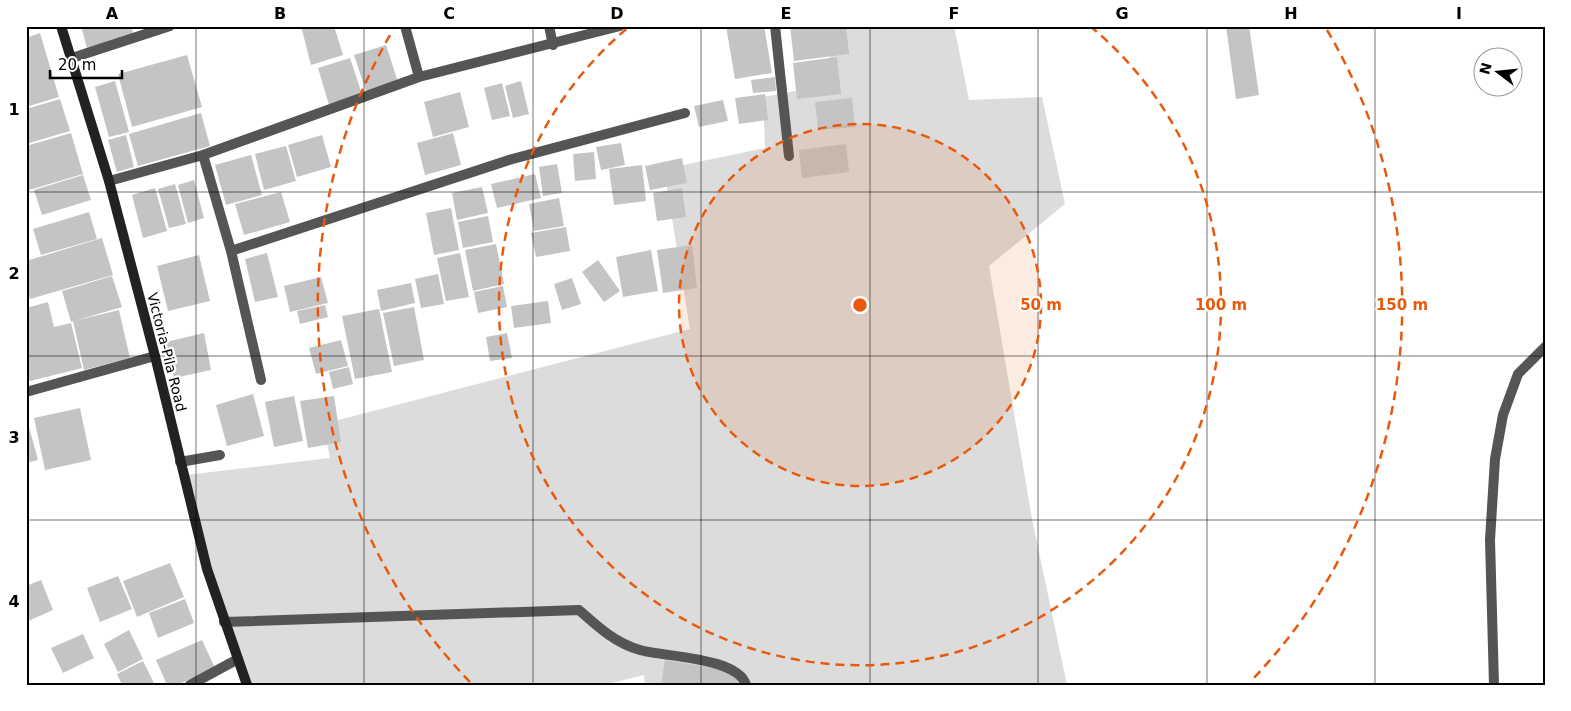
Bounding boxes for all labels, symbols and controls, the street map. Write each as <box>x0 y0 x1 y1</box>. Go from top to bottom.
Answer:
text: A <box>106 4 119 23</box>
text: B <box>274 4 286 23</box>
text: C <box>443 4 455 23</box>
text: D <box>610 4 624 23</box>
text: E <box>781 4 791 23</box>
text: F <box>949 4 959 23</box>
text: G <box>1115 4 1129 23</box>
text: H <box>1284 4 1298 23</box>
text: I <box>1456 4 1462 23</box>
scale bar <box>50 48 122 80</box>
north arrow <box>1474 48 1524 98</box>
text: 20 m <box>58 56 96 74</box>
text: N <box>1476 61 1495 76</box>
text: 1 <box>8 100 20 119</box>
text: 2 <box>8 264 20 283</box>
street label: Victoria-Pila Road <box>144 291 190 413</box>
centre of rings <box>851 296 869 314</box>
text: 50 m <box>1020 296 1062 314</box>
text: 100 m <box>1195 296 1247 314</box>
text: 150 m <box>1376 296 1428 314</box>
text: 3 <box>8 428 20 447</box>
text: 4 <box>8 592 20 611</box>

